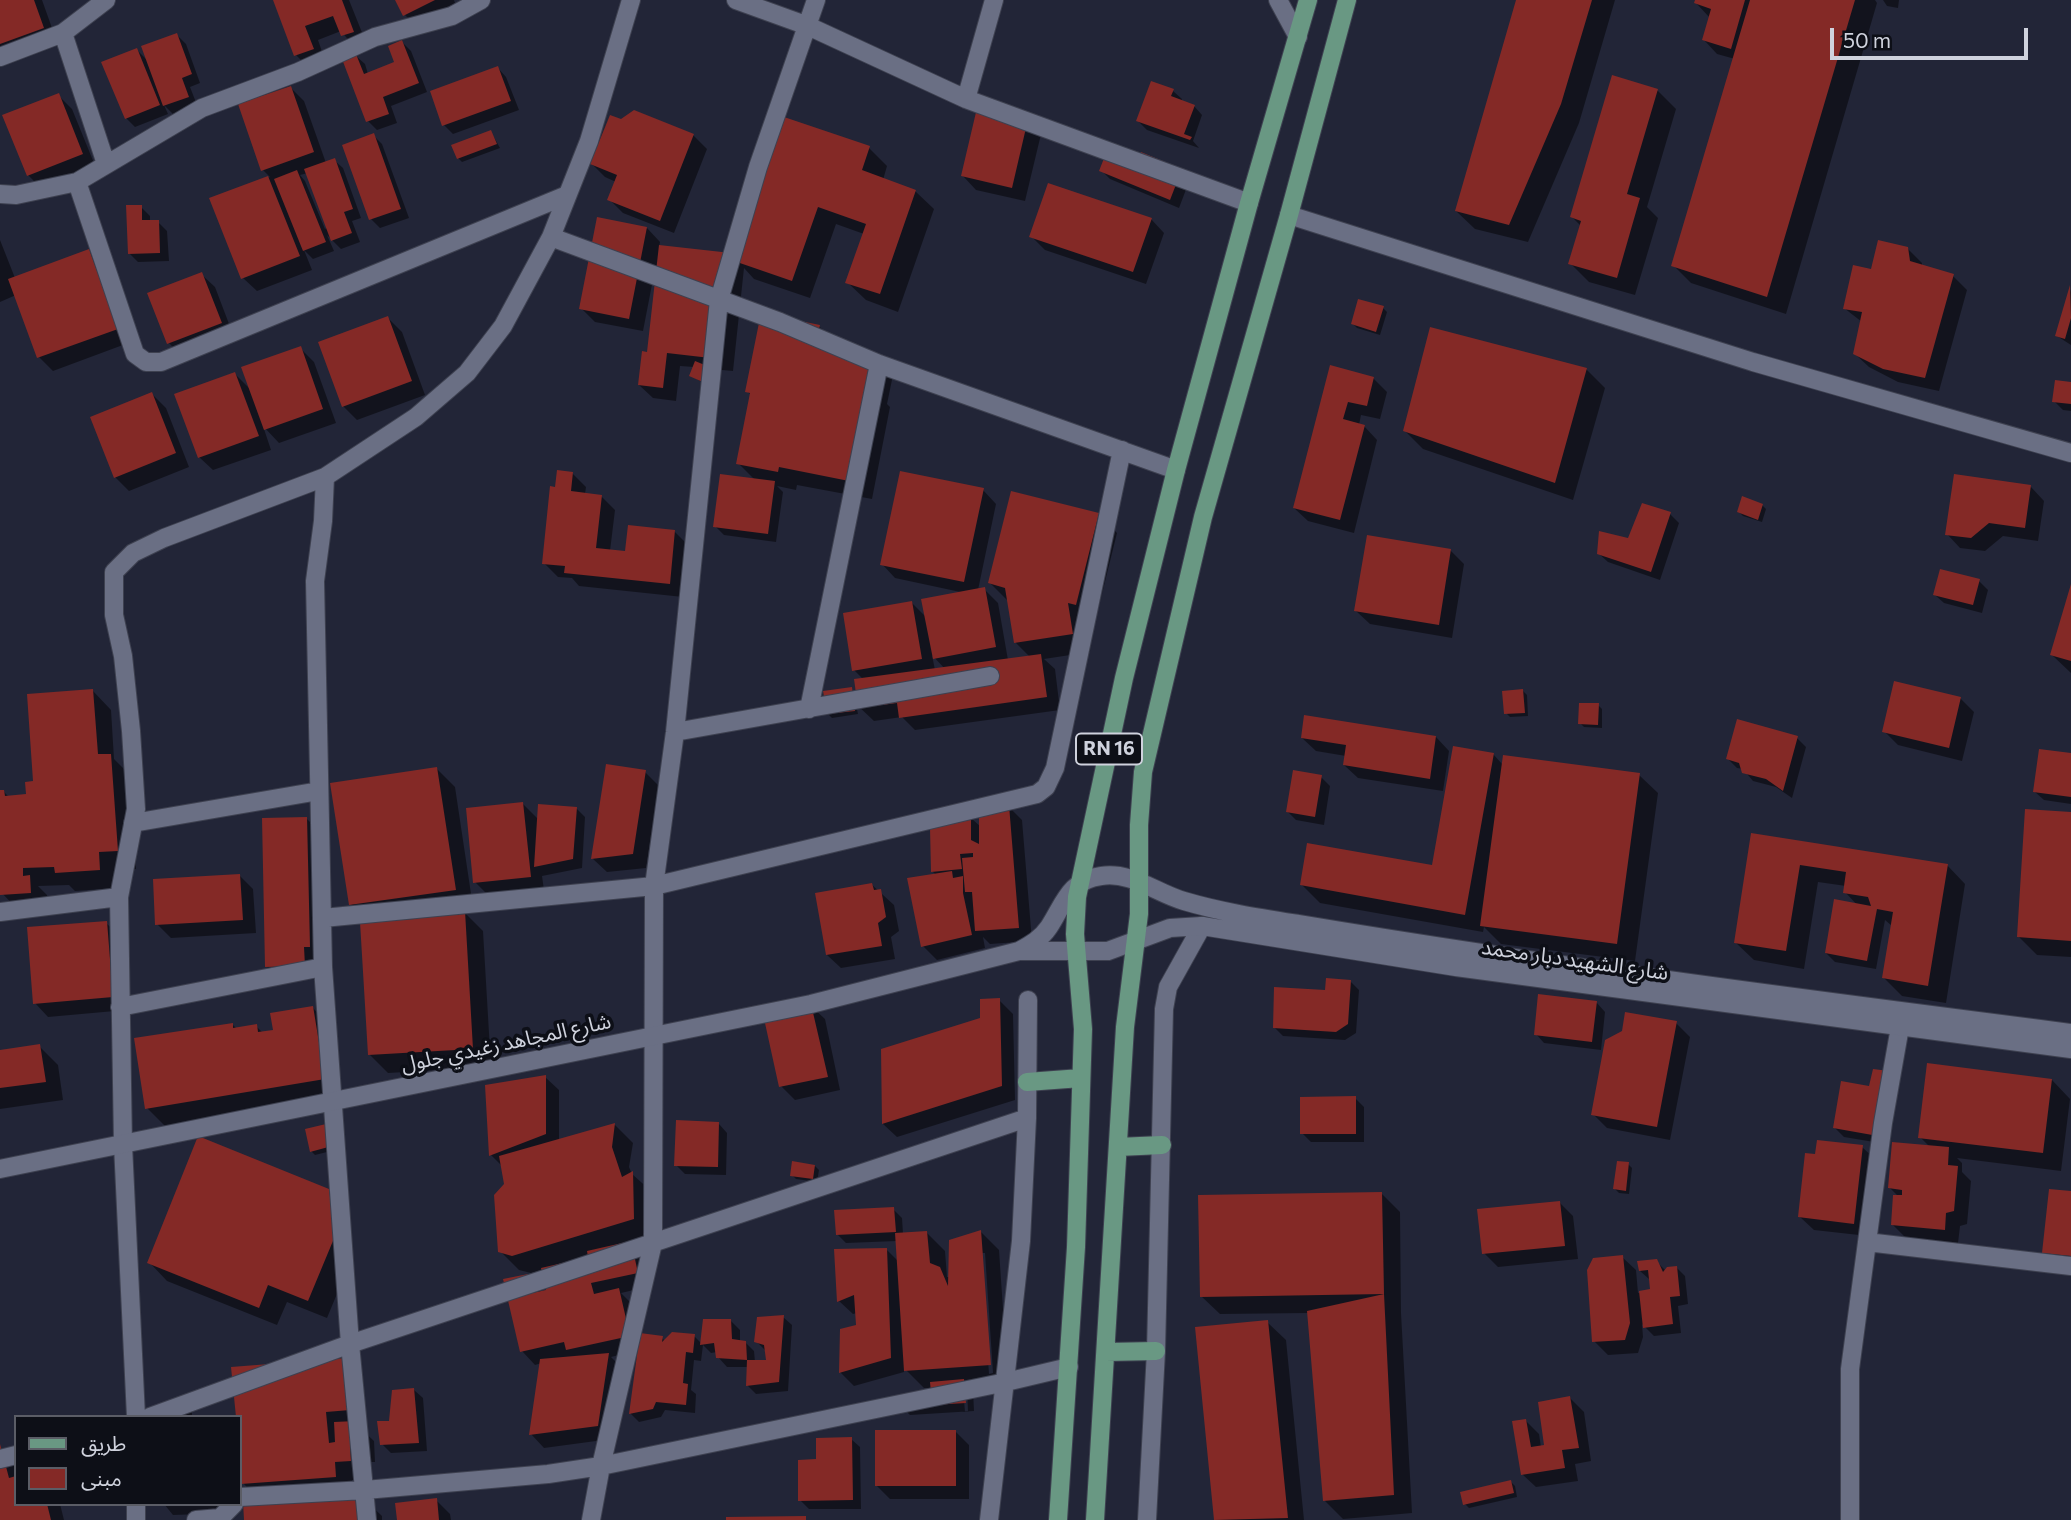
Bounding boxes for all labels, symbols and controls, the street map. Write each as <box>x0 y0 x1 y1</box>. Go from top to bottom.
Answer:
scale bar <box>1833 14 2031 58</box>
text: 50 m <box>1843 27 1891 52</box>
road number: RN 16 <box>1076 734 1142 764</box>
street label: شارع الشهيد دبار محمد <box>1480 934 1670 986</box>
street label: شارع المجاهد زغيدي جلول <box>399 1008 613 1078</box>
legend <box>14 1415 242 1506</box>
text: طريق <box>81 1430 126 1455</box>
text: مبنى <box>81 1465 122 1490</box>

